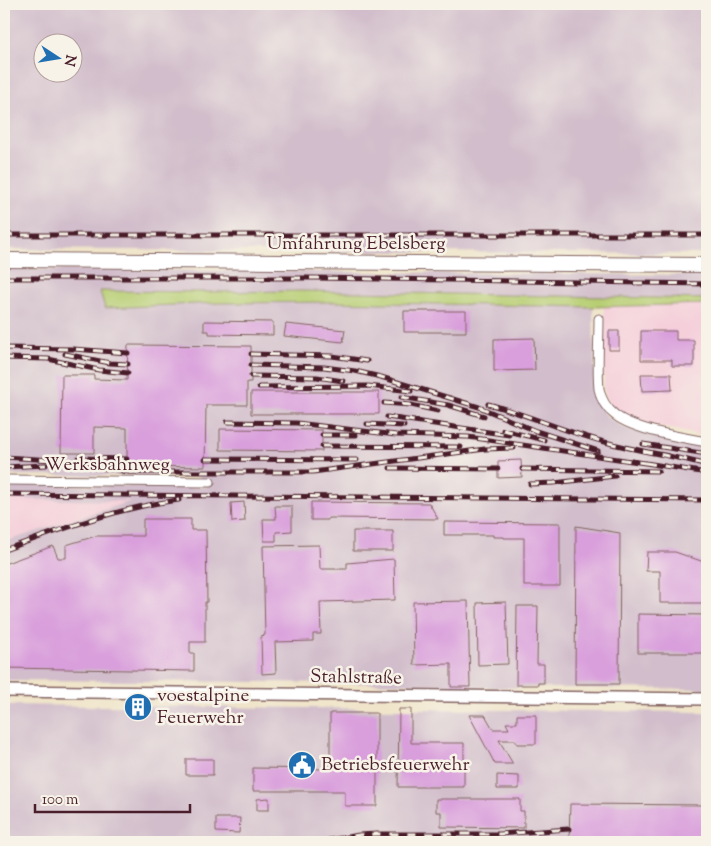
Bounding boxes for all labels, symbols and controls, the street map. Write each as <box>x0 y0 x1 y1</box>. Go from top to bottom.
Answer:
north arrow <box>32 32 82 82</box>
text: N <box>58 53 80 68</box>
street label: Umfahrung Ebelsberg <box>266 231 446 258</box>
street label: Werksbahnweg <box>44 452 170 479</box>
street label: Stahlstraße <box>310 664 402 692</box>
place label: voestalpine Feuerwehr <box>157 683 249 732</box>
building icon: voestalpine Feuerwehr <box>123 692 153 722</box>
public building icon: Betriebsfeuerwehr <box>287 750 317 780</box>
place label: Betriebsfeuerwehr <box>321 752 470 779</box>
scale bar <box>35 781 190 813</box>
text: 100 m <box>42 790 79 811</box>

